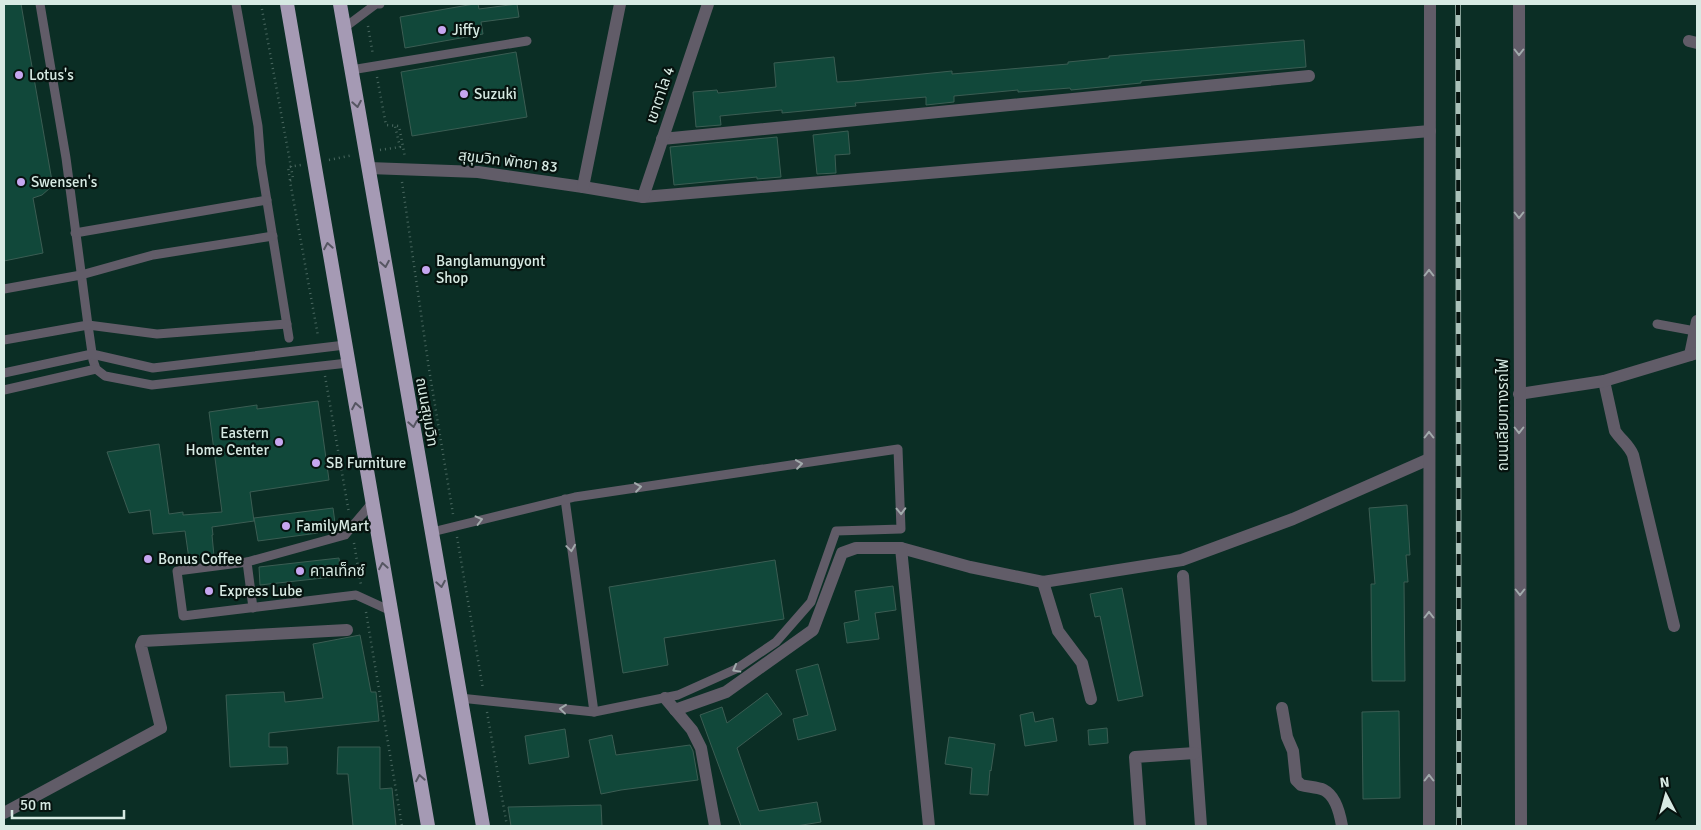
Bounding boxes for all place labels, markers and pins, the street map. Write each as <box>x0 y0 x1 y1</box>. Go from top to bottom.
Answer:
place label: Jiffy <box>452 21 480 39</box>
marker: Jiffy <box>436 24 448 36</box>
place label: Lotus's <box>29 66 74 84</box>
marker: Lotus's <box>13 69 25 81</box>
place label: Suzuki <box>474 85 517 103</box>
marker: Suzuki <box>458 88 470 100</box>
place label: Swensen's <box>31 173 98 191</box>
marker: Swensen's <box>15 176 27 188</box>
place label: Banglamungyont Shop <box>436 252 545 287</box>
marker: Banglamungyont Shop <box>420 264 432 276</box>
place label: Eastern Home Center <box>186 424 269 459</box>
marker: Eastern Home Center <box>273 436 285 448</box>
place label: SB Furniture <box>326 454 406 472</box>
marker: SB Furniture <box>310 457 322 469</box>
place label: FamilyMart <box>296 517 369 535</box>
marker: FamilyMart <box>280 520 292 532</box>
place label: Bonus Coffee <box>158 550 242 568</box>
marker: Bonus Coffee <box>142 553 154 565</box>
place label: คาลเท็กซ์ <box>310 562 365 580</box>
marker: คาลเท็กซ์ <box>294 565 306 577</box>
place label: Express Lube <box>219 582 303 600</box>
marker: Express Lube <box>203 585 215 597</box>

